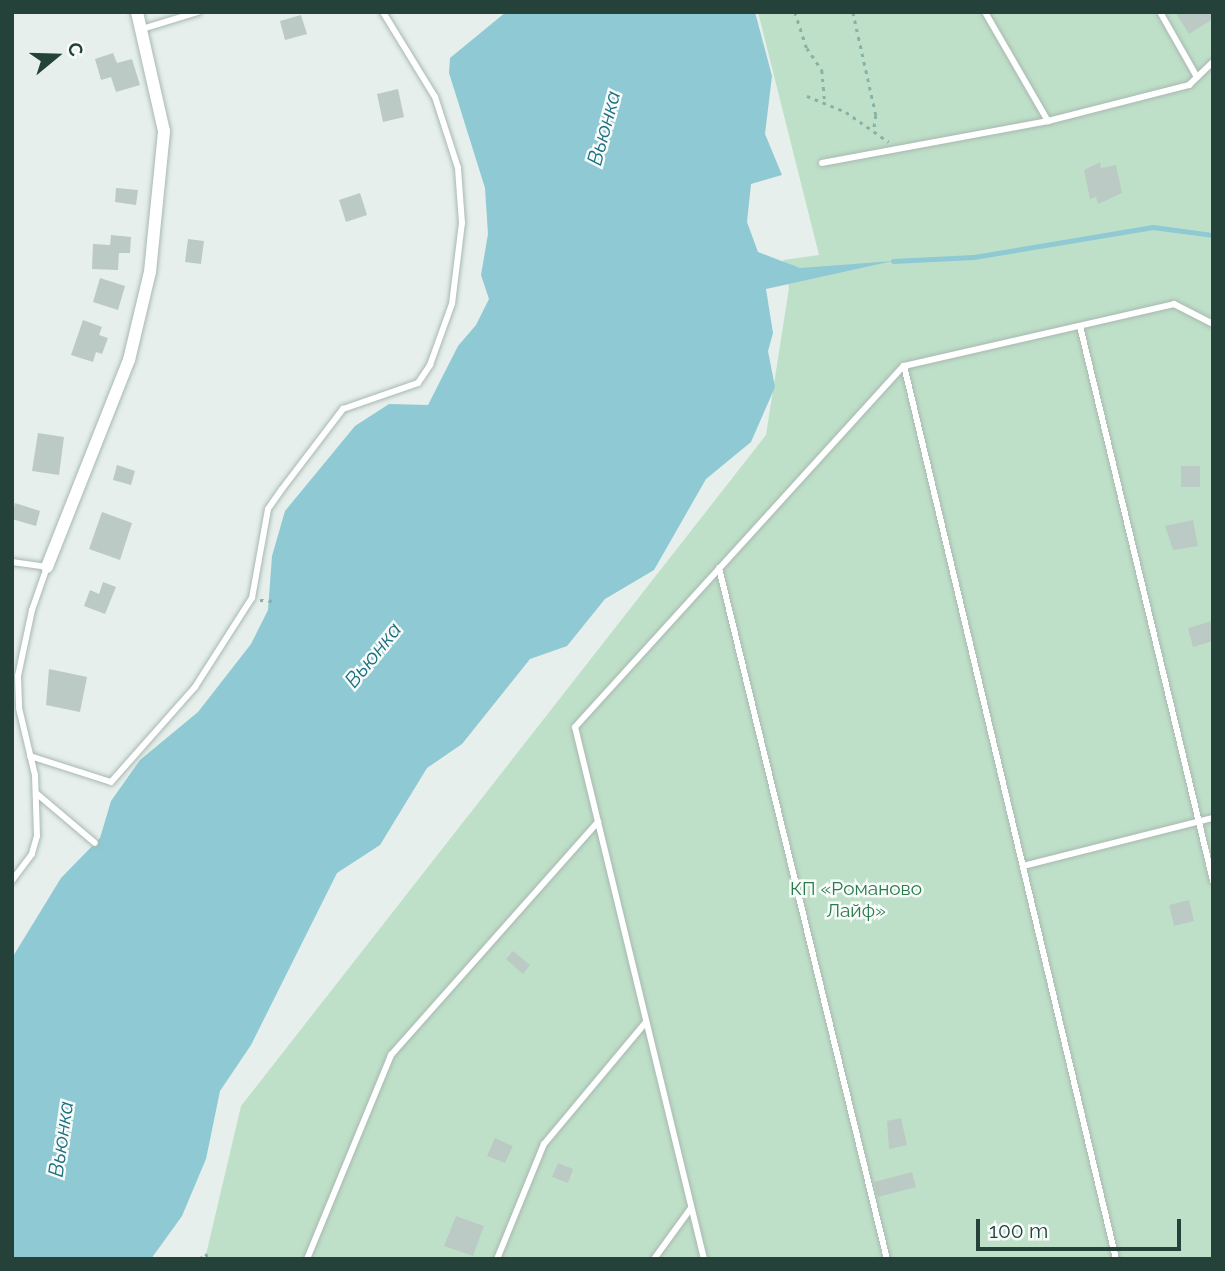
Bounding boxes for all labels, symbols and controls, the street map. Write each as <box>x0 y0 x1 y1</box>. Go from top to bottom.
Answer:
north arrow <box>21 21 91 91</box>
text: С <box>63 39 88 59</box>
water label: Вьюнка <box>582 88 626 168</box>
water label: Вьюнка <box>339 617 407 693</box>
park label: КП «Романово Лайф» <box>790 878 922 922</box>
water label: Вьюнка <box>43 1100 79 1178</box>
scale bar <box>980 1204 1185 1248</box>
text: 100 m <box>989 1218 1048 1243</box>

